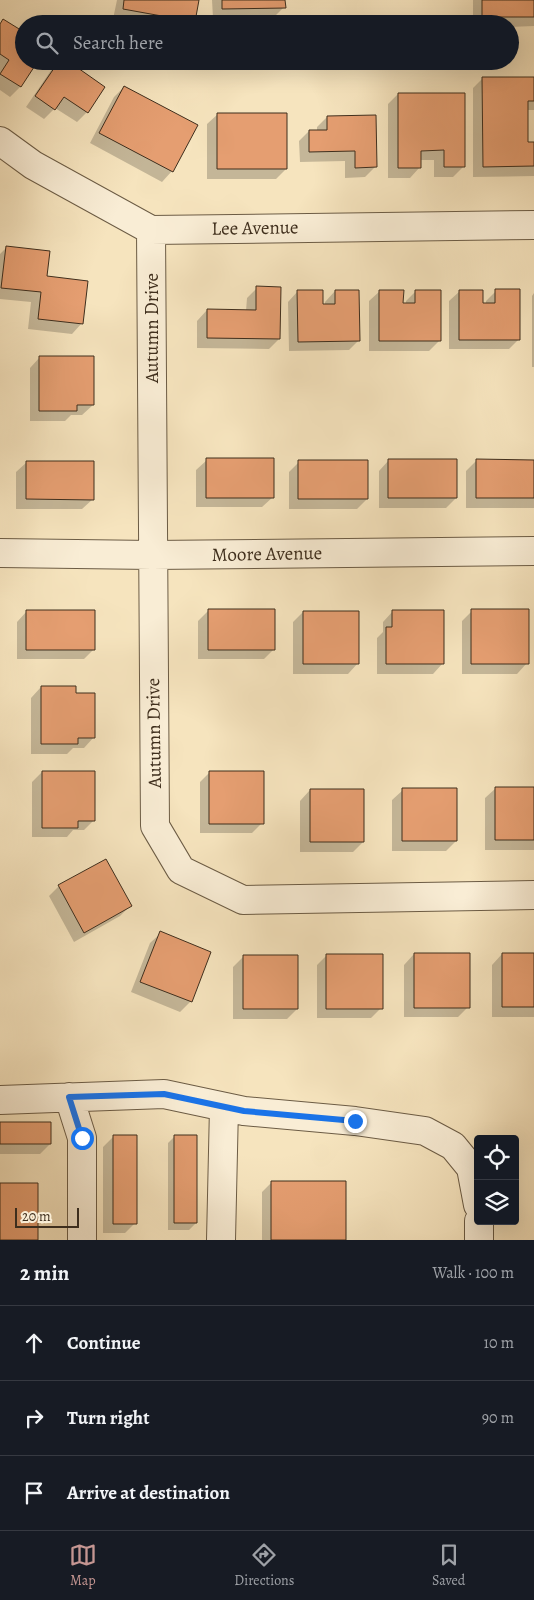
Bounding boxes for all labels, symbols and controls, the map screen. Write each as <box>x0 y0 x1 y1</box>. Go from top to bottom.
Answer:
search box <box>15 15 519 70</box>
icon: search <box>33 29 61 57</box>
text: Search here <box>73 30 163 56</box>
street label: Lee Avenue <box>211 214 299 242</box>
street label: Autumn Drive <box>139 273 165 384</box>
street label: Moore Avenue <box>211 540 323 568</box>
street label: Autumn Drive <box>140 678 168 789</box>
route end <box>344 1110 367 1133</box>
route start <box>71 1127 94 1150</box>
map controls <box>474 1135 519 1225</box>
button: locate <box>474 1135 519 1180</box>
button: layers <box>474 1180 519 1225</box>
scale bar <box>15 1205 79 1228</box>
text: 20 m <box>22 1207 51 1226</box>
text: 2 min <box>20 1259 69 1287</box>
text: Walk · 100 m <box>433 1262 514 1284</box>
icon: ahead <box>20 1329 48 1357</box>
text: Continue <box>67 1330 141 1356</box>
text: 10 m <box>484 1332 514 1354</box>
icon: right <box>20 1404 48 1432</box>
text: Turn right <box>67 1405 149 1431</box>
text: 90 m <box>482 1407 514 1429</box>
icon: arrive <box>20 1479 48 1507</box>
text: Arrive at destination <box>67 1480 230 1506</box>
tab: Map <box>69 1541 97 1590</box>
tab: Directions <box>234 1541 294 1590</box>
tab: Saved <box>432 1541 465 1590</box>

